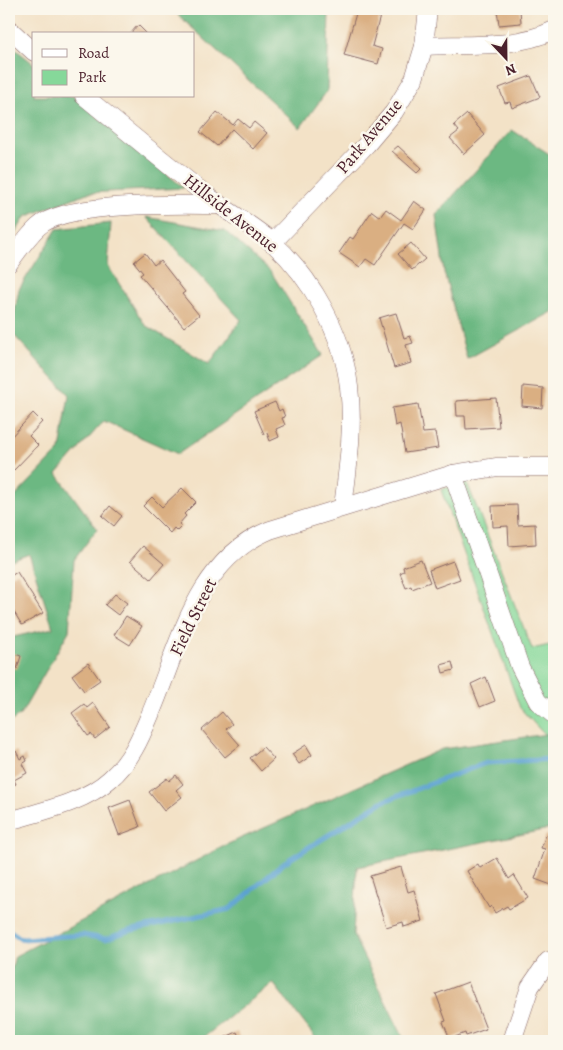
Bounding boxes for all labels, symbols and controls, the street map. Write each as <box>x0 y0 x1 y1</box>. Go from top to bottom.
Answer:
legend <box>32 32 195 98</box>
north arrow <box>480 32 530 82</box>
text: Road <box>78 43 110 63</box>
text: N <box>502 59 519 80</box>
text: Park <box>78 67 107 87</box>
street label: Park Avenue <box>331 93 407 179</box>
street label: Hillside Avenue <box>179 168 283 258</box>
street label: Field Street <box>164 574 222 660</box>

